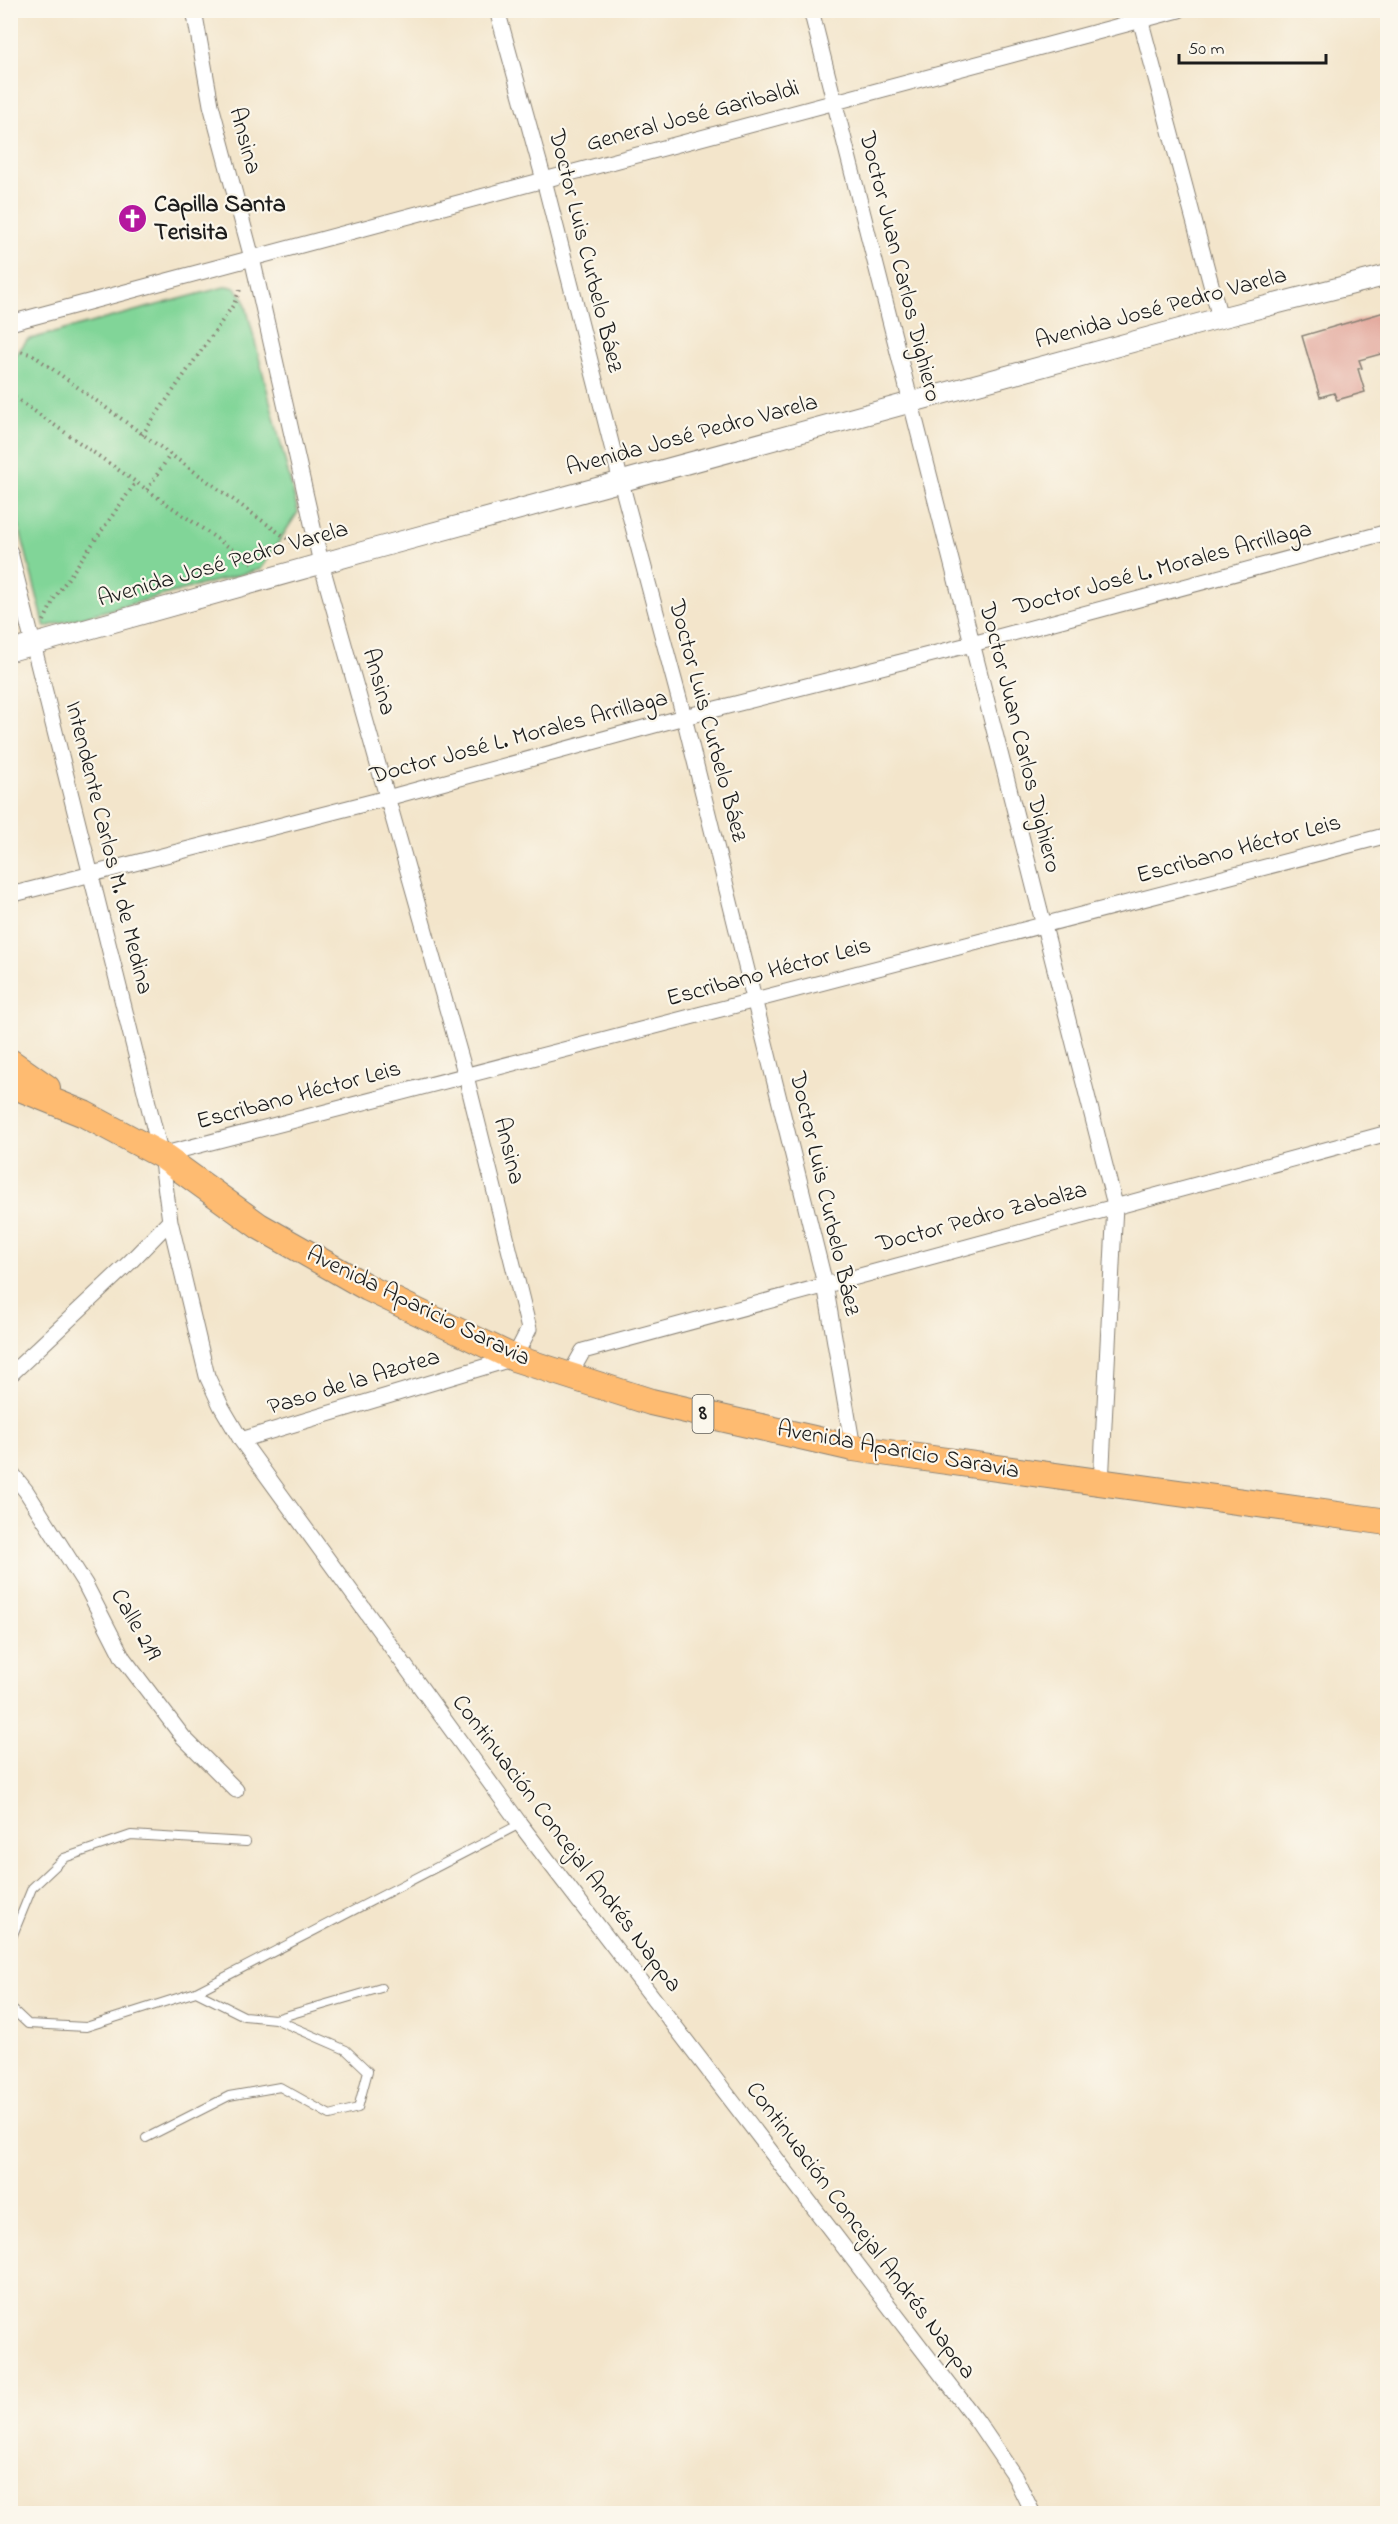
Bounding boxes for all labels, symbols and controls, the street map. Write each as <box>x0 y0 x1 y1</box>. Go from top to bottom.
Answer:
scale bar <box>1179 27 1326 65</box>
text: 50 m <box>1188 37 1225 63</box>
street label: General José Garibaldi <box>583 72 803 162</box>
street label: Ansina <box>218 104 270 178</box>
street label: Doctor Luis Curbelo Báez <box>538 125 632 377</box>
street label: Doctor Juan Carlos Dighiero <box>848 127 950 406</box>
place label: Capilla Santa Terisita <box>154 188 286 251</box>
church icon: Capilla Santa Terisita <box>117 203 149 235</box>
street label: Avenida José Pedro Varela <box>1031 259 1291 359</box>
street label: Avenida José Pedro Varela <box>562 386 822 486</box>
street label: Avenida José Pedro Varela <box>94 512 352 618</box>
street label: Doctor José L. Morales Arrillaga <box>1009 512 1316 626</box>
street label: Doctor Luis Curbelo Báez <box>658 595 756 847</box>
street label: Doctor Juan Carlos Dighiero <box>968 598 1070 877</box>
street label: Ansina <box>352 645 404 719</box>
street label: Doctor José L. Morales Arrillaga <box>365 681 672 795</box>
street label: Intendente Carlos M. de Medina <box>55 698 161 998</box>
street label: Escribano Héctor Leis <box>1133 806 1345 894</box>
street label: Escribano Héctor Leis <box>663 929 875 1017</box>
street label: Escribano Héctor Leis <box>193 1052 405 1140</box>
street label: Doctor Luis Curbelo Báez <box>779 1068 869 1320</box>
street label: Ansina <box>483 1114 533 1188</box>
street label: Doctor Pedro Zabalza <box>872 1173 1091 1263</box>
street label: Avenida Aparicio Saravia <box>300 1237 536 1377</box>
street label: Paso de la Azotea <box>264 1340 444 1426</box>
road number: 8 <box>692 1395 714 1433</box>
street label: Avenida Aparicio Saravia <box>774 1412 1022 1490</box>
street label: Calle 219 <box>100 1583 170 1668</box>
street label: Continuación Concejal Andrés Nappa <box>442 1688 690 2000</box>
street label: Continuación Concejal Andrés Nappa <box>736 2075 984 2387</box>

